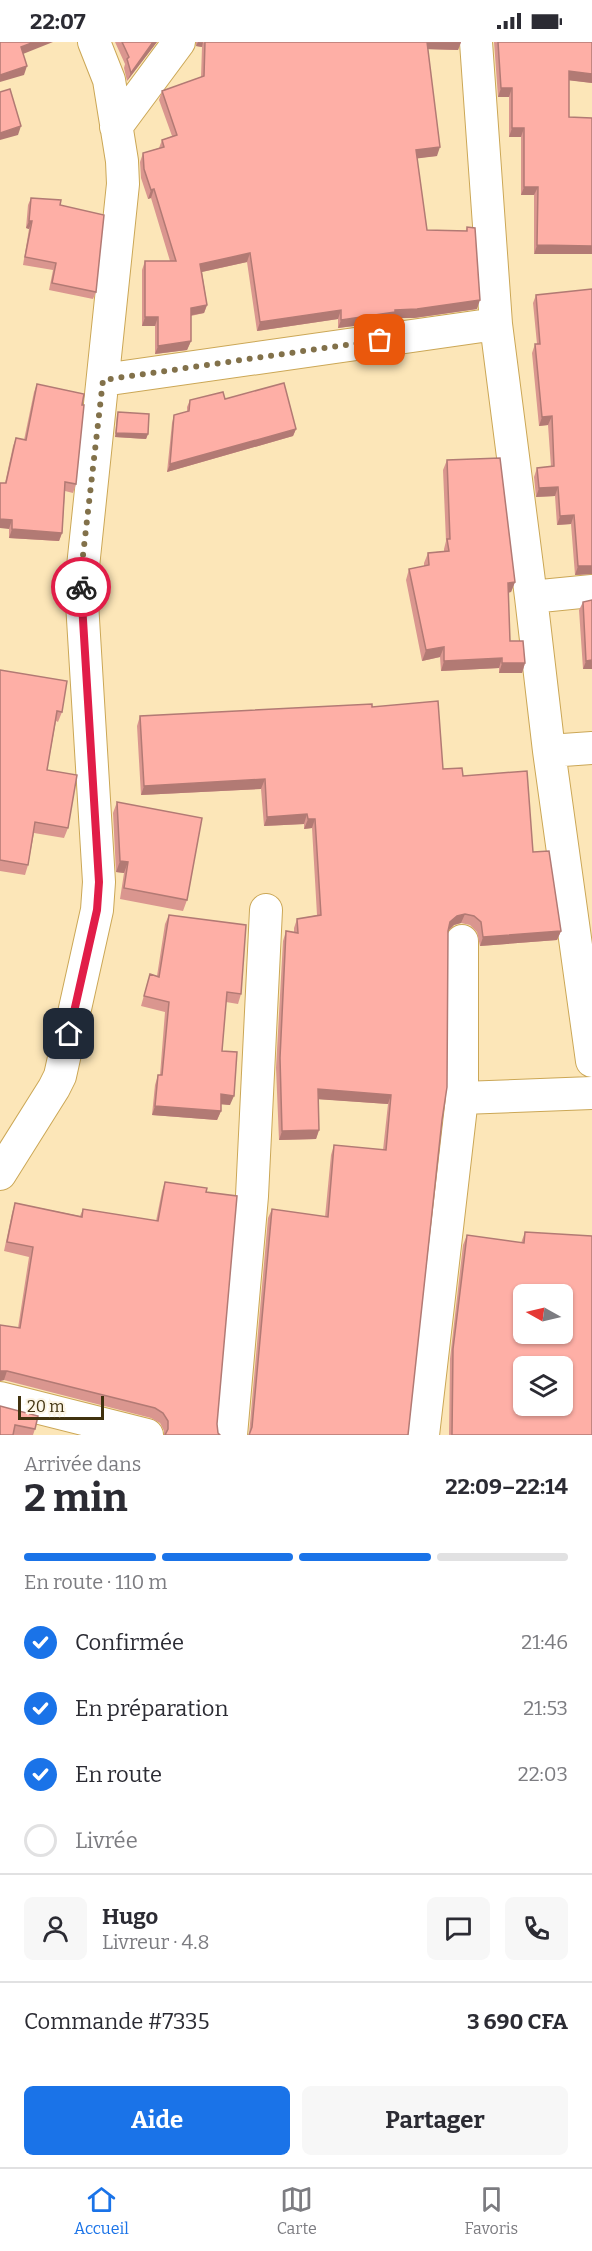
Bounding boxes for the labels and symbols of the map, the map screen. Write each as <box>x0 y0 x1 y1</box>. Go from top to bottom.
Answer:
pin <box>354 314 405 365</box>
courier <box>51 557 111 617</box>
pin <box>43 1008 94 1059</box>
north arrow <box>513 1284 573 1344</box>
scale bar <box>18 1393 104 1420</box>

